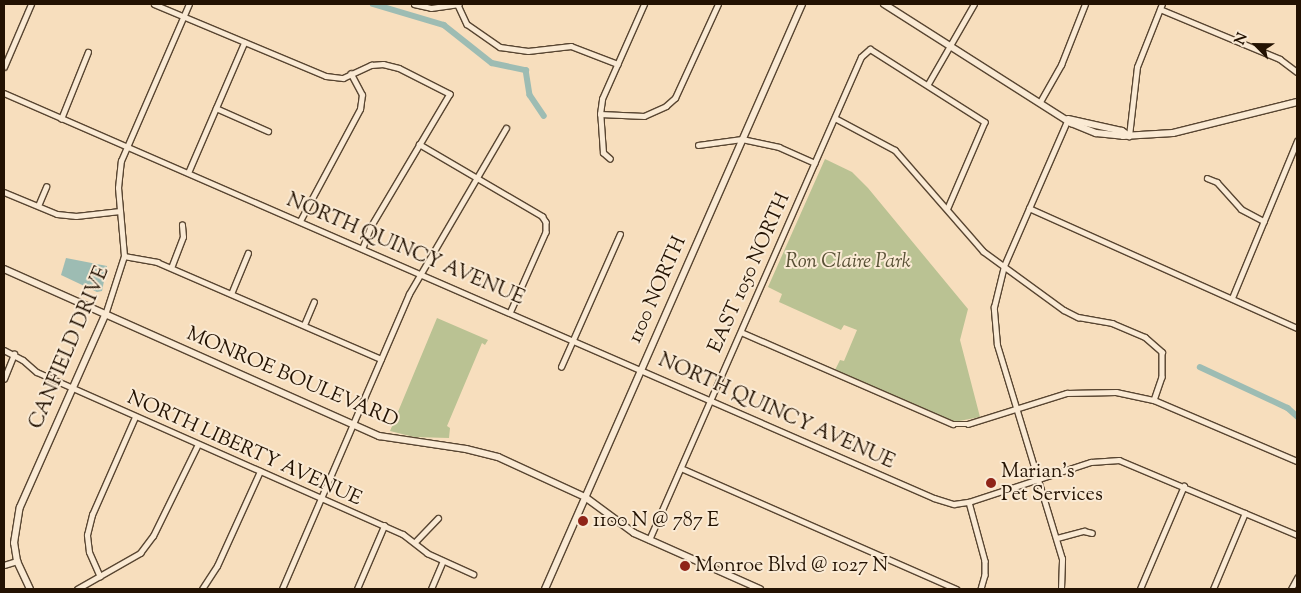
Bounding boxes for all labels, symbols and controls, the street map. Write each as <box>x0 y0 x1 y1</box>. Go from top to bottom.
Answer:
north arrow <box>1231 20 1281 70</box>
text: N <box>1231 30 1254 48</box>
street label: NORTH QUINCY AVENUE <box>282 189 528 311</box>
street label: EAST 1050 NORTH <box>704 189 796 357</box>
street label: 1100 NORTH <box>624 233 692 347</box>
park label: Ron Claire Park <box>785 250 911 274</box>
street label: CANFIELD DRIVE <box>25 263 115 433</box>
street label: MONROE BOULEVARD <box>182 322 402 434</box>
street label: NORTH QUINCY AVENUE <box>654 349 898 475</box>
street label: NORTH LIBERTY AVENUE <box>123 386 365 512</box>
place label: Marian's Pet Services <box>1001 460 1103 507</box>
marker: Marian's Pet Services <box>985 477 997 489</box>
place label: 1100 N @ 787 E <box>593 509 719 533</box>
marker: 1100 N @ 787 E <box>577 515 589 527</box>
place label: Monroe Blvd @ 1027 N <box>695 554 888 578</box>
marker: Monroe Blvd @ 1027 N <box>679 560 691 572</box>

